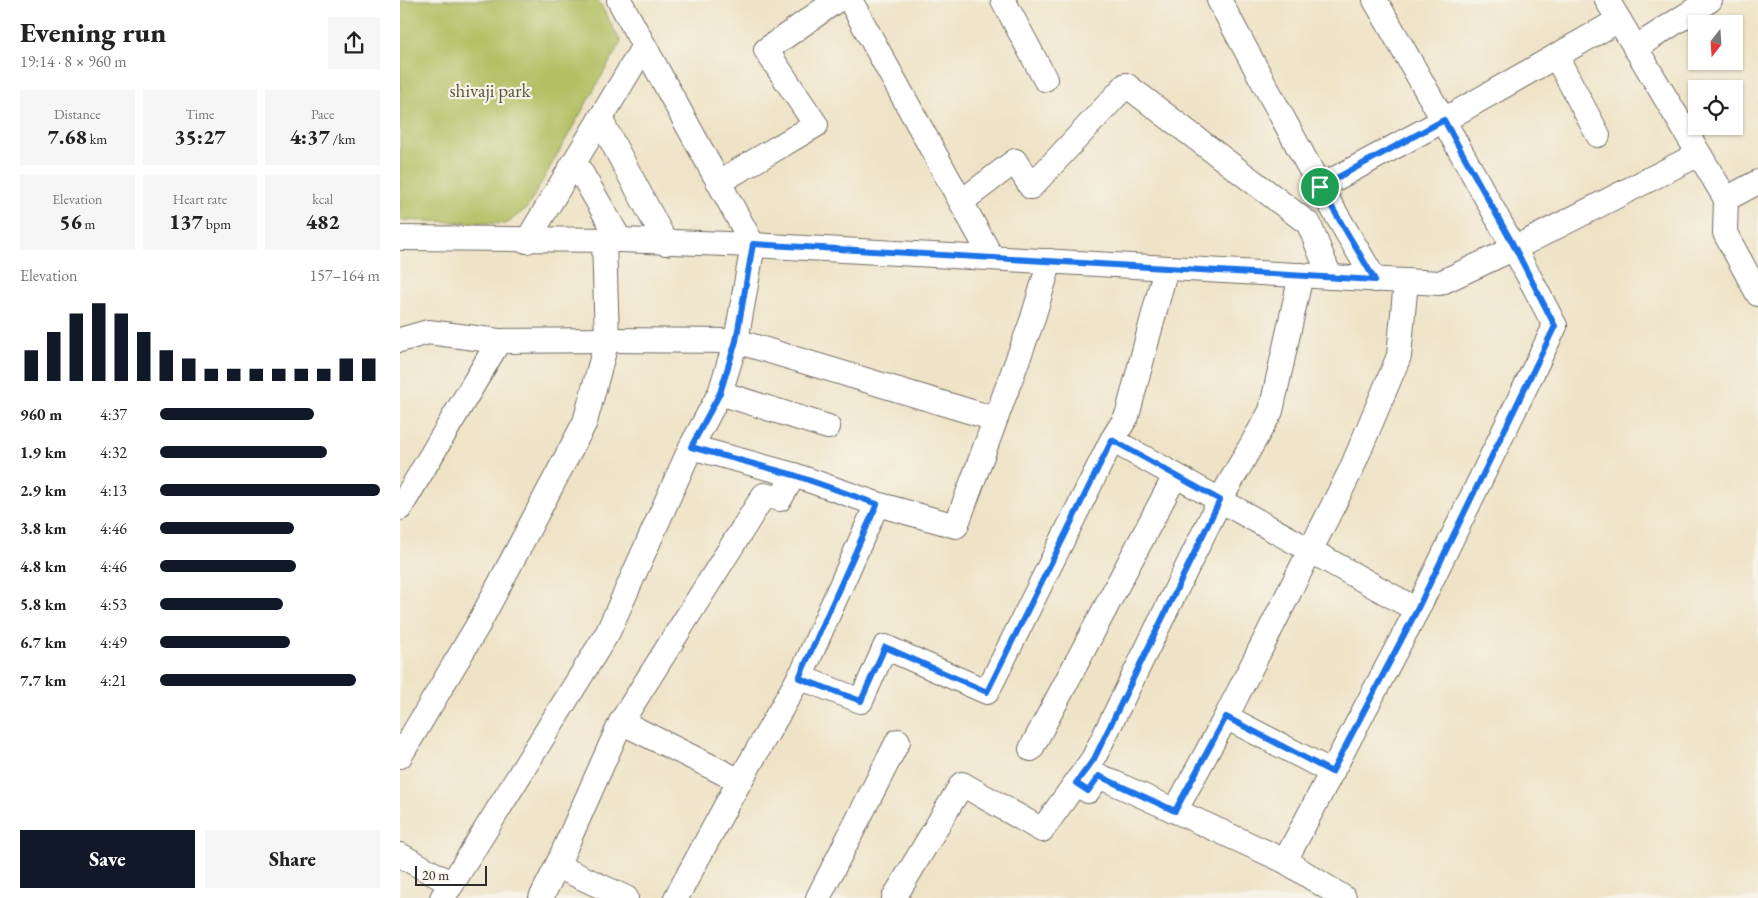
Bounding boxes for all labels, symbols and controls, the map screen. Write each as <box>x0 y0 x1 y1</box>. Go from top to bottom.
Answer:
text: Evening run <box>20 14 166 50</box>
north arrow <box>1688 15 1742 70</box>
map controls <box>1688 15 1743 135</box>
button: share <box>328 17 380 69</box>
text: 19:14 · 8 × 960 m <box>20 51 127 72</box>
park label: shivaji park <box>449 78 532 103</box>
button: locate <box>1688 80 1743 135</box>
text: Distance <box>54 105 101 123</box>
text: Time <box>185 105 215 123</box>
text: Pace <box>311 105 334 123</box>
text: 7.68 <box>48 123 87 150</box>
text: 35:27 <box>174 123 226 150</box>
text: 4:37 <box>290 123 330 150</box>
text: km <box>87 130 107 148</box>
text: /km <box>330 130 356 148</box>
pin <box>1299 166 1341 208</box>
icon: arrive <box>1306 173 1334 201</box>
text: Elevation <box>52 190 103 208</box>
text: Heart rate <box>173 190 227 208</box>
text: kcal <box>312 190 333 208</box>
text: 56 <box>59 208 82 235</box>
text: 137 <box>169 208 203 235</box>
text: 482 <box>306 208 340 235</box>
text: m <box>82 215 96 233</box>
text: bpm <box>203 215 231 233</box>
text: Elevation <box>20 265 78 286</box>
text: 157–164 m <box>309 265 380 286</box>
text: 960 m <box>20 404 62 425</box>
text: 4:37 <box>100 404 127 425</box>
text: 1.9 km <box>20 442 66 463</box>
text: 4:32 <box>100 442 127 463</box>
text: 2.9 km <box>20 480 66 501</box>
text: 4:13 <box>100 480 127 501</box>
text: 3.8 km <box>20 518 66 539</box>
text: 4:46 <box>100 518 127 539</box>
text: 4.8 km <box>20 556 66 577</box>
text: 4:46 <box>100 556 127 577</box>
text: 5.8 km <box>20 594 66 615</box>
text: 4:53 <box>100 594 127 615</box>
text: 6.7 km <box>20 632 66 653</box>
text: 4:49 <box>100 632 127 653</box>
text: 7.7 km <box>20 670 66 691</box>
text: 4:21 <box>100 670 127 691</box>
button: Save <box>20 830 195 888</box>
button: Share <box>205 830 380 888</box>
scale bar <box>415 863 488 886</box>
text: 20 m <box>422 866 449 884</box>

